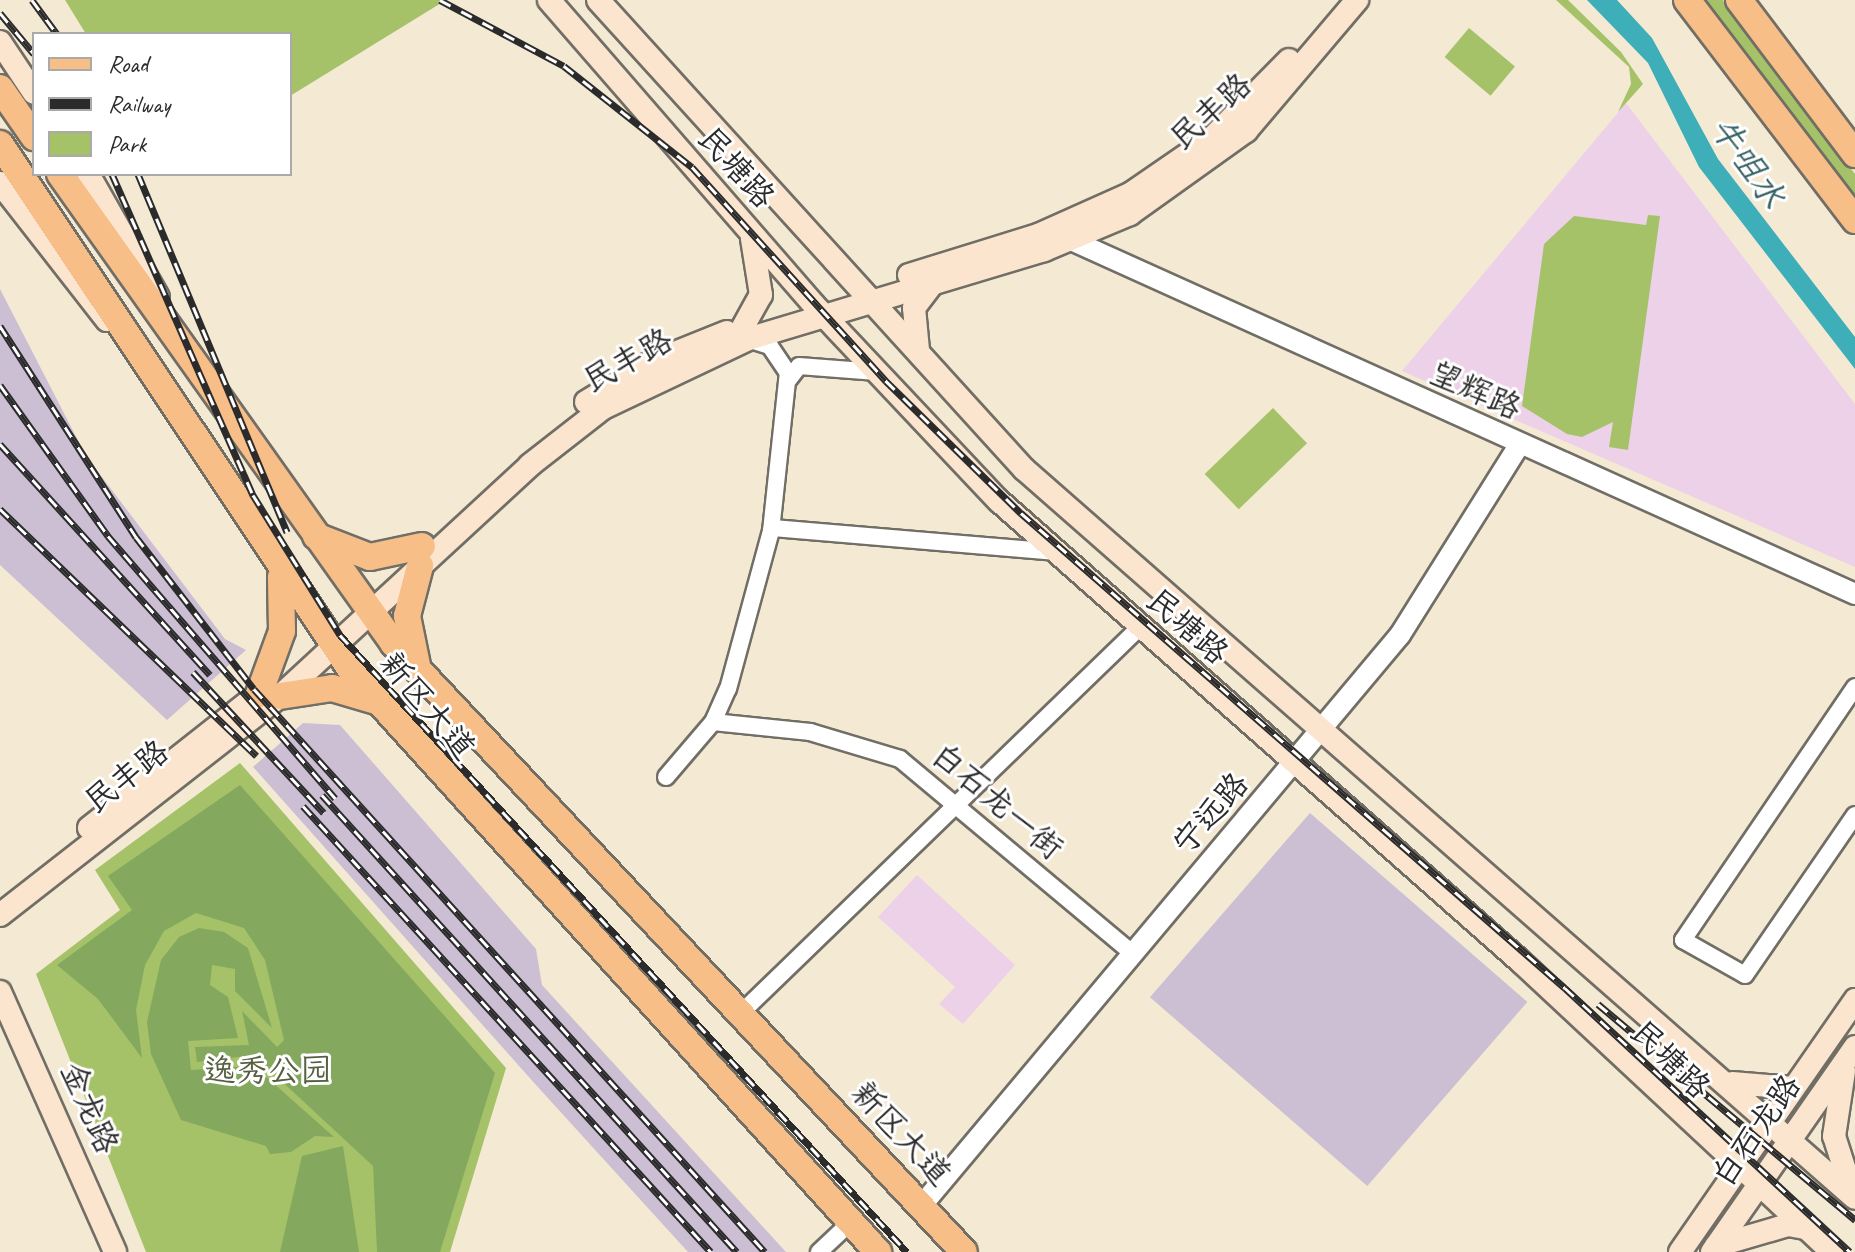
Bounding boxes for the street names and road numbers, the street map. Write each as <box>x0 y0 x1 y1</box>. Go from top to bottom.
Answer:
street label: 民丰路 <box>1162 66 1260 158</box>
street label: 民塘路 <box>690 119 782 217</box>
street label: 民丰路 <box>577 321 679 401</box>
street label: 望辉路 <box>1423 354 1527 428</box>
street label: 民塘路 <box>1138 581 1236 673</box>
street label: 新区大道 <box>371 645 483 767</box>
street label: 民丰路 <box>77 732 177 822</box>
street label: 白石龙一街 <box>923 736 1071 868</box>
street label: 宁远路 <box>1165 765 1257 863</box>
street label: 民塘路 <box>1622 1013 1718 1107</box>
street label: 金龙路 <box>52 1056 126 1160</box>
street label: 白石龙路 <box>1705 1068 1809 1194</box>
street label: 新区大道 <box>843 1074 959 1194</box>

